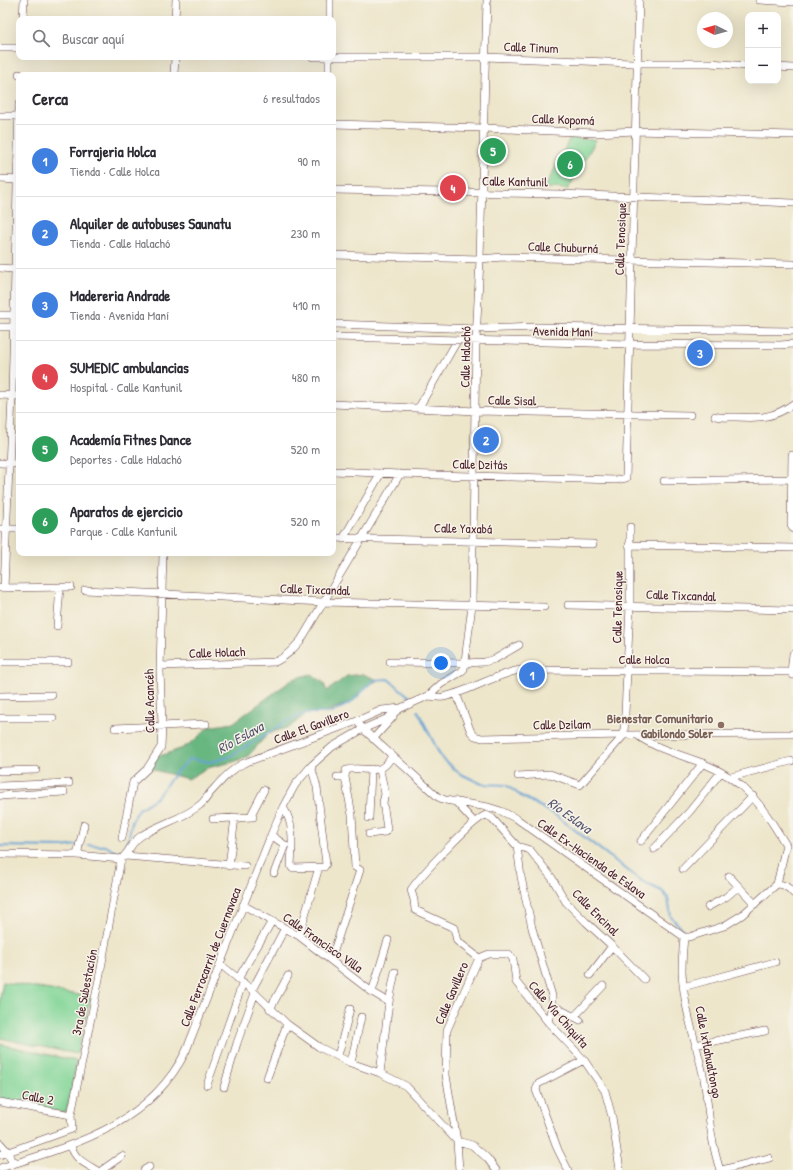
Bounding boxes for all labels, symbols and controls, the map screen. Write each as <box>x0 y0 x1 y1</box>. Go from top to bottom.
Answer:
north arrow <box>697 12 733 48</box>
map controls <box>745 12 781 84</box>
button: + <box>745 12 781 48</box>
search box <box>16 16 336 60</box>
icon: search <box>30 27 52 49</box>
text: Buscar aquí <box>62 28 125 49</box>
street label: Calle Tinum <box>503 37 559 57</box>
button: − <box>745 48 781 84</box>
text: Cerca <box>32 87 68 110</box>
text: 6 resultados <box>263 89 320 107</box>
street label: Calle Kopomá <box>531 109 595 129</box>
pin: 5 <box>480 136 506 166</box>
text: Forrajeria Holca <box>70 141 156 162</box>
pin: 6 <box>557 149 583 179</box>
text: 1 <box>43 152 47 170</box>
text: 90 m <box>298 152 320 170</box>
text: Tienda · Calle Holca <box>70 162 160 180</box>
street label: Calle Kantunil <box>482 171 549 191</box>
pin: 4 <box>440 173 466 203</box>
street label: Calle Tenosique <box>610 202 630 276</box>
text: Alquiler de autobuses Saunatu <box>70 213 231 234</box>
text: 2 <box>42 224 48 242</box>
text: 230 m <box>290 224 320 242</box>
text: Tienda · Calle Halachó <box>70 234 170 252</box>
street label: Calle Chuburná <box>528 237 598 257</box>
text: Madereria Andrade <box>70 285 170 306</box>
text: 3 <box>42 296 48 314</box>
text: 410 m <box>293 296 320 314</box>
text: Tienda · Avenida Maní <box>70 306 169 324</box>
street label: Avenida Maní <box>533 321 593 341</box>
street label: Calle Halachó <box>455 326 475 388</box>
pin: 3 <box>687 338 713 368</box>
text: SUMEDIC ambulancias <box>70 357 189 378</box>
text: 4 <box>43 368 47 386</box>
text: 480 m <box>292 368 320 386</box>
text: Hospital · Calle Kantunil <box>70 378 182 396</box>
street label: Calle Sisal <box>488 391 537 409</box>
pin: 2 <box>473 425 499 455</box>
text: Academía Fitnes Dance <box>70 429 191 450</box>
text: 5 <box>42 440 48 458</box>
text: 520 m <box>291 440 320 458</box>
text: Deportes · Calle Halachó <box>70 450 182 468</box>
street label: Calle Dzitás <box>452 455 508 473</box>
text: Aparatos de ejercicio <box>70 501 183 522</box>
text: 6 <box>42 512 48 530</box>
text: 520 m <box>291 512 320 530</box>
street label: Calle Yaxabá <box>434 518 492 538</box>
text: Parque · Calle Kantunil <box>70 522 177 540</box>
street label: Calle Tenosique <box>607 571 627 643</box>
street label: Calle Tixcandal <box>279 579 351 599</box>
street label: Calle Tixcandal <box>645 585 717 605</box>
street label: Calle Holach <box>189 642 246 662</box>
street label: Calle Holca <box>619 650 669 668</box>
your location <box>431 653 451 673</box>
pin: 1 <box>519 660 545 690</box>
street label: Calle Acancéh <box>139 668 159 733</box>
street label: Calle El Gavillero <box>271 704 351 748</box>
place label: Bienestar Comunitario Gabilondo Soler <box>607 709 714 742</box>
street label: Calle Dzilam <box>533 714 591 734</box>
water label: Río Eslava <box>213 716 268 757</box>
marker: Bienestar Comunitario Gabilondo Soler <box>716 720 726 730</box>
water label: Río Eslava <box>544 793 597 838</box>
street label: Calle Ex-Hacienda de Eslava <box>534 814 650 902</box>
street label: Calle Encinal <box>568 884 624 940</box>
street label: Calle Ferrocarril de Cuernavaca <box>175 885 245 1029</box>
street label: Calle Francisco Villa <box>279 908 367 976</box>
street label: 3ra de Subestación <box>67 947 101 1037</box>
street label: Calle Gavillero <box>430 959 472 1027</box>
street label: Calle Vía Chiquita <box>525 977 593 1051</box>
street label: Calle Ixtlahualtongo <box>691 1004 727 1100</box>
street label: Calle 2 <box>21 1085 55 1109</box>

